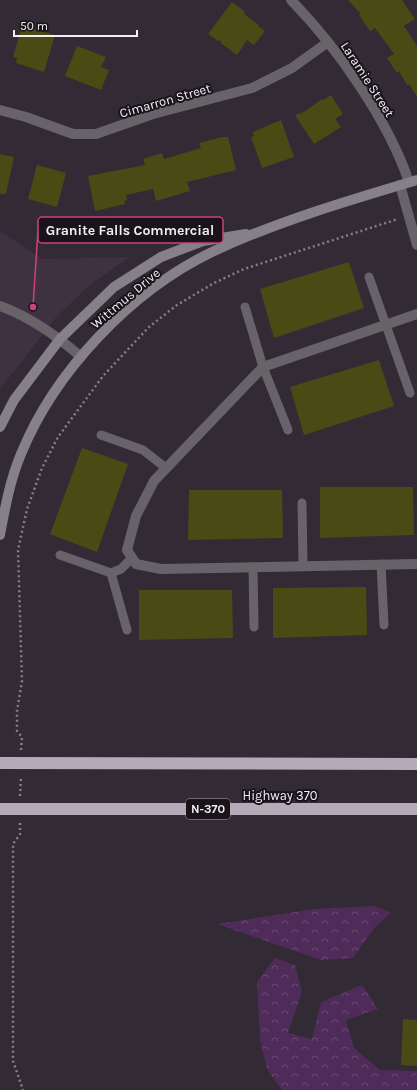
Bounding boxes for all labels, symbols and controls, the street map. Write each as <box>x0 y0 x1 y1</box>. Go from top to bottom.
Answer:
scale bar <box>14 12 137 38</box>
text: 50 m <box>20 19 48 33</box>
street label: Laramie Street <box>338 39 398 120</box>
street label: Cimarron Street <box>118 80 213 121</box>
callout: Granite Falls Commercial <box>38 217 223 243</box>
text: Granite Falls Commercial <box>46 222 214 239</box>
street label: Wittmus Drive <box>88 265 163 332</box>
street label: Highway 370 <box>243 788 318 803</box>
road number: N-370 <box>186 799 230 819</box>

